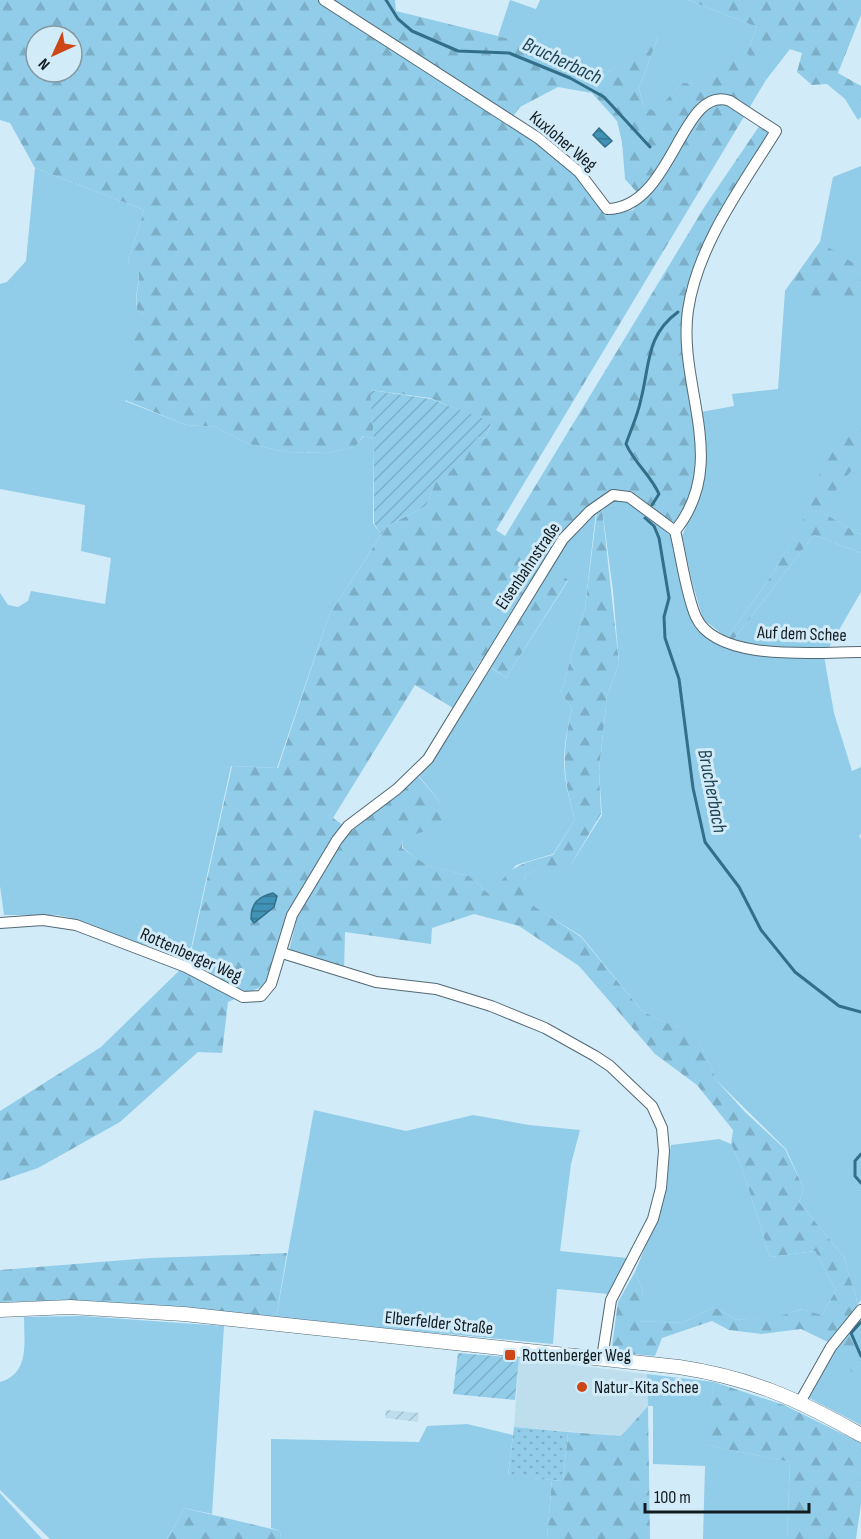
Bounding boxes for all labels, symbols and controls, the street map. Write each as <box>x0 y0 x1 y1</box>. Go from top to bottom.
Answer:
north arrow <box>24 24 84 84</box>
water label: Brucherbach <box>519 32 605 90</box>
text: N <box>35 54 54 73</box>
street label: Kuxloher Weg <box>525 107 601 175</box>
street label: Eisenbahnstraße <box>491 518 565 614</box>
street label: Auf dem Schee <box>756 622 847 646</box>
water label: Brucherbach <box>692 747 732 835</box>
street label: Rottenberger Weg <box>137 923 245 987</box>
street label: Elberfelder Straße <box>384 1307 494 1339</box>
place label: Rottenberger Weg <box>522 1345 631 1366</box>
marker: Rottenberger Weg <box>503 1348 517 1362</box>
place label: Natur-Kita Schee <box>594 1377 699 1398</box>
marker: Natur-Kita Schee <box>575 1380 589 1394</box>
scale bar <box>645 1476 808 1514</box>
text: 100 m <box>654 1487 691 1508</box>

